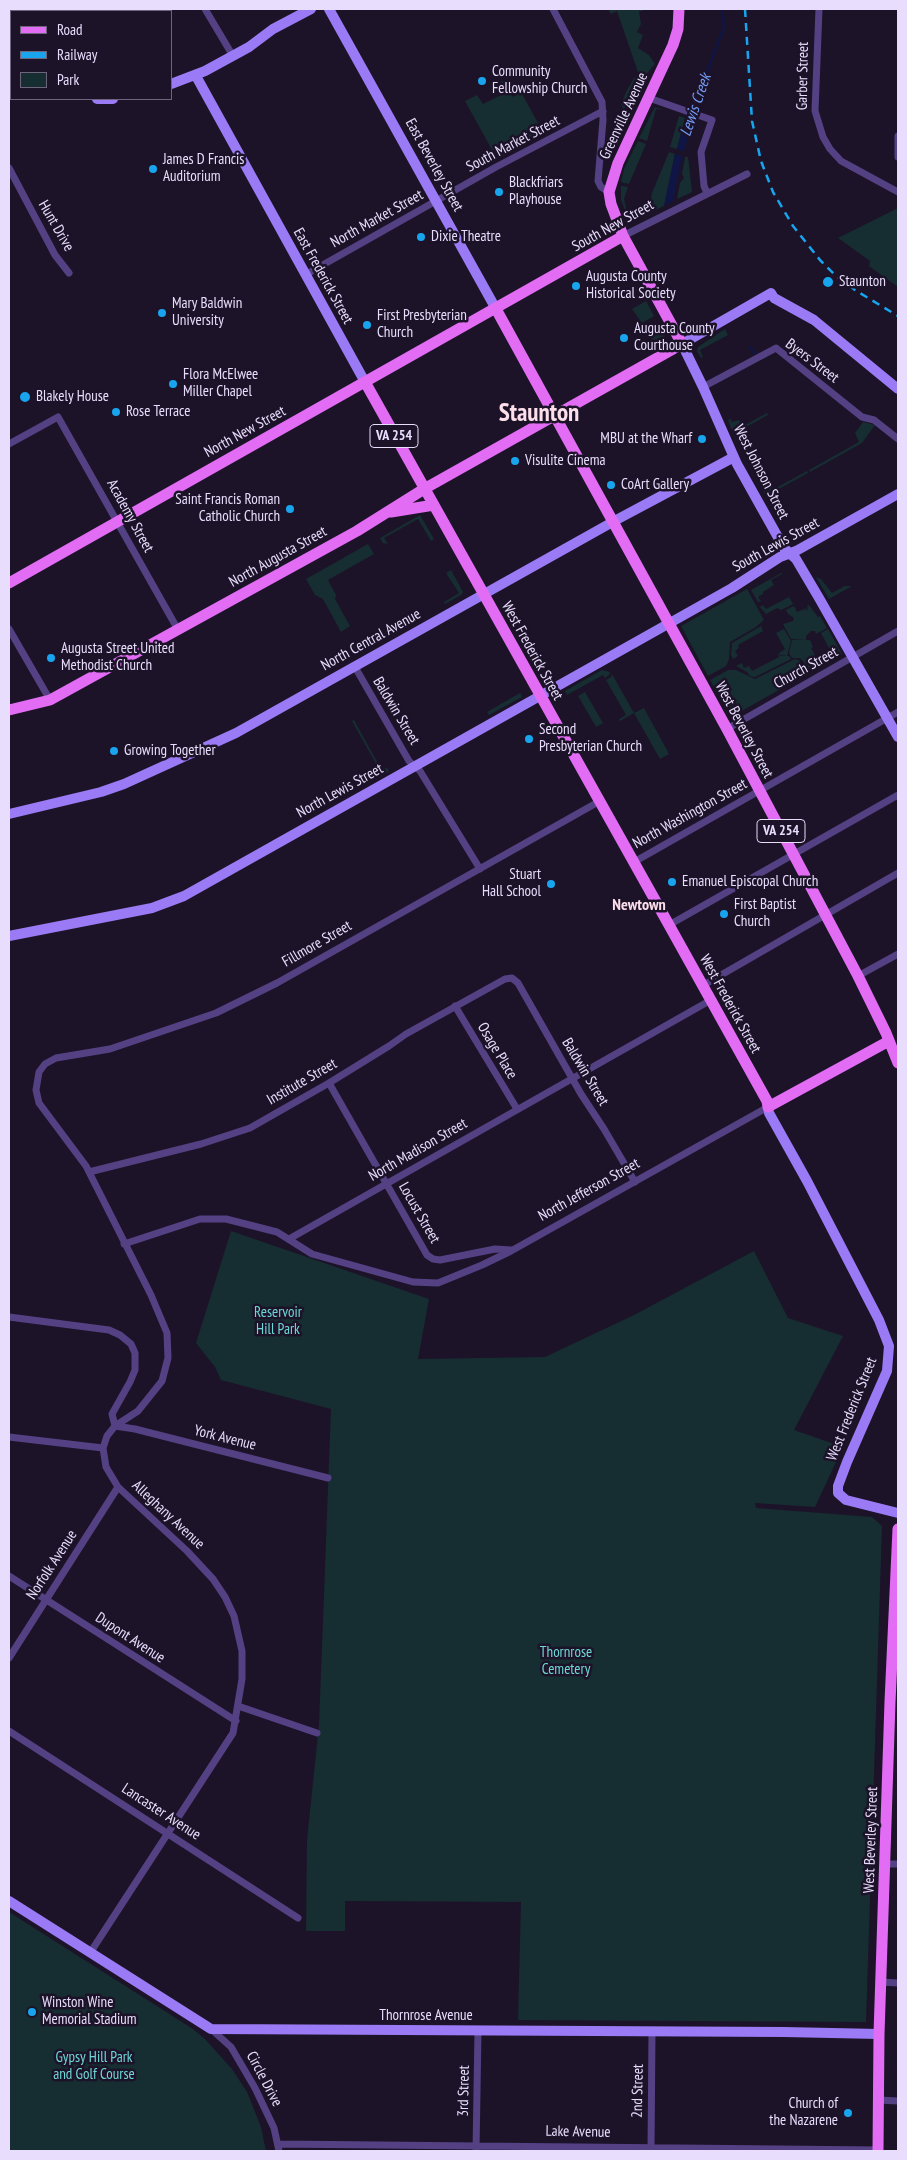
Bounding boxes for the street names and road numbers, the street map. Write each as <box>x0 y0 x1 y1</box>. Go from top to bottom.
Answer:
street label: Garber Street <box>793 42 813 110</box>
street label: Greenville Avenue <box>596 70 652 162</box>
street label: South Market Street <box>463 112 563 176</box>
street label: East Beverley Street <box>401 115 467 215</box>
street label: North Market Street <box>328 186 426 252</box>
street label: South New Street <box>569 196 657 256</box>
street label: Hunt Drive <box>34 197 78 255</box>
street label: East Frederick Street <box>289 225 357 327</box>
street label: Byers Street <box>782 335 842 387</box>
street label: North New Street <box>201 402 289 462</box>
street label: West Johnson Street <box>729 422 793 522</box>
road number: VA 254 <box>370 424 418 448</box>
street label: Academy Street <box>103 476 157 556</box>
street label: South Lewis Street <box>729 514 823 576</box>
street label: North Augusta Street <box>226 523 330 591</box>
street label: West Frederick Street <box>497 599 567 703</box>
street label: North Central Avenue <box>318 605 424 675</box>
street label: Church Street <box>771 643 841 693</box>
street label: Baldwin Street <box>369 674 423 748</box>
street label: West Beverley Street <box>711 679 777 781</box>
street label: North Lewis Street <box>294 760 386 822</box>
street label: North Washington Street <box>630 775 750 853</box>
road number: VA 254 <box>757 819 805 842</box>
street label: Fillmore Street <box>279 917 355 971</box>
street label: West Frederick Street <box>695 952 765 1056</box>
street label: Osage Place <box>473 1019 521 1083</box>
street label: Baldwin Street <box>558 1035 612 1109</box>
street label: Institute Street <box>264 1055 340 1109</box>
street label: North Madison Street <box>366 1115 470 1185</box>
street label: North Jefferson Street <box>535 1155 643 1225</box>
street label: Locust Street <box>394 1179 444 1247</box>
street label: West Frederick Street <box>823 1355 881 1463</box>
street label: York Avenue <box>192 1422 258 1454</box>
street label: Alleghany Avenue <box>128 1477 208 1553</box>
street label: Norfolk Avenue <box>23 1527 81 1603</box>
street label: Dupont Avenue <box>92 1609 168 1667</box>
street label: Lancaster Avenue <box>118 1780 204 1844</box>
street label: West Beverley Street <box>860 1786 882 1894</box>
street label: Thornrose Avenue <box>379 2007 473 2025</box>
street label: Circle Drive <box>242 2048 286 2110</box>
street label: 2nd Street <box>629 2064 647 2118</box>
street label: 3rd Street <box>455 2065 473 2117</box>
street label: Lake Avenue <box>545 2122 611 2142</box>

